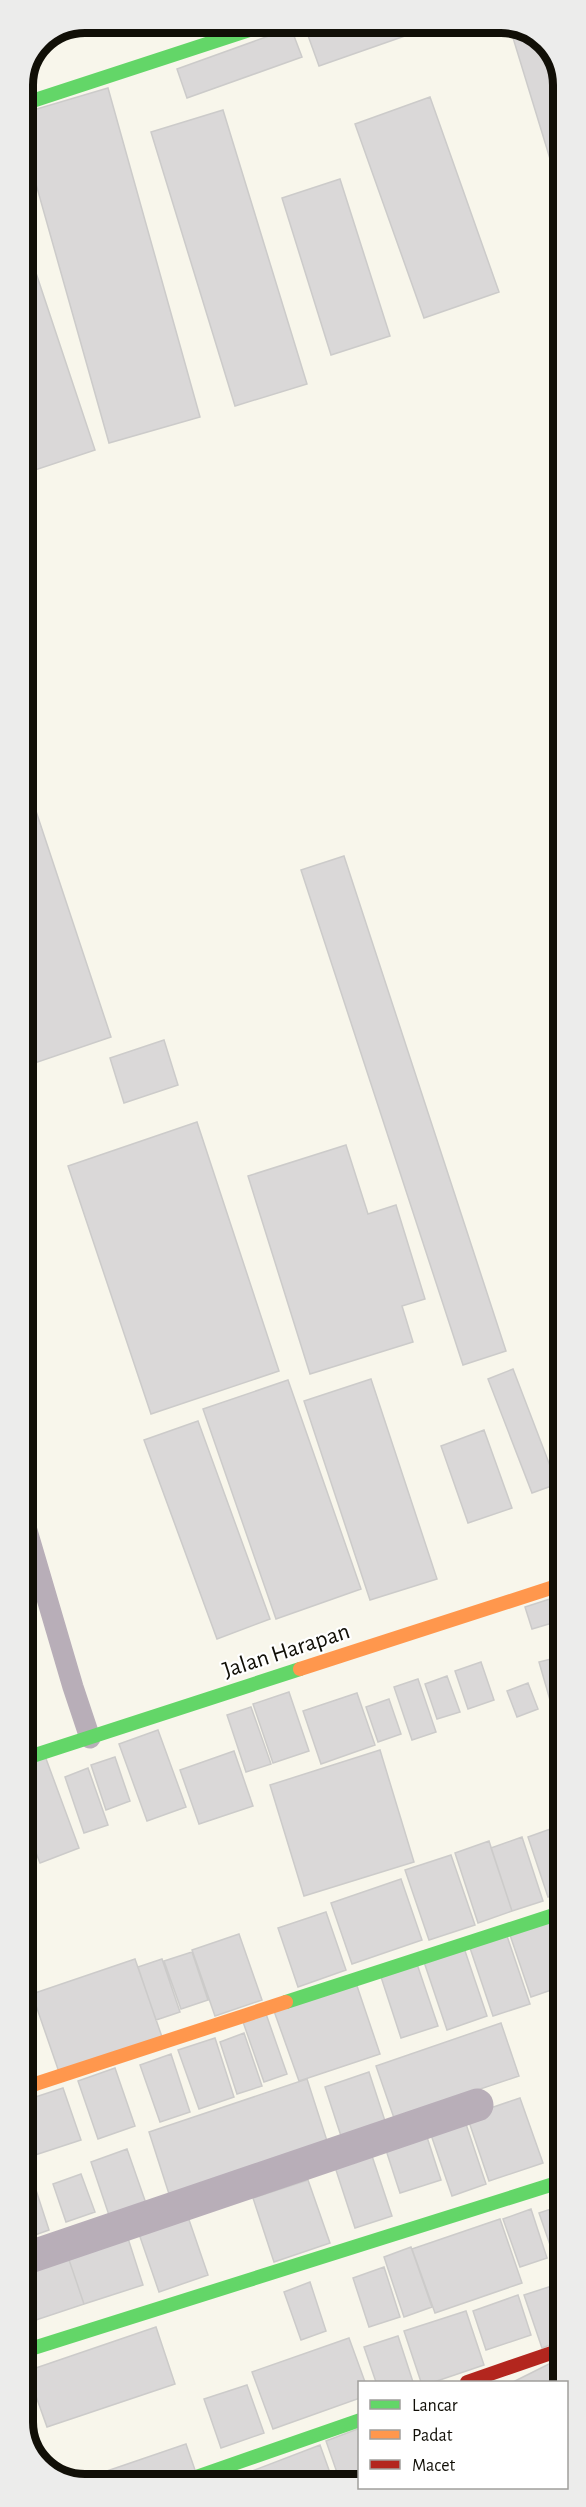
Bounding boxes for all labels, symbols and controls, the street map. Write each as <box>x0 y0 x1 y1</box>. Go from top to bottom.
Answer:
street label: Jalan Harapan <box>220 1619 353 1683</box>
legend <box>358 2381 568 2489</box>
text: Lancar <box>412 2397 458 2415</box>
text: Padat <box>412 2427 453 2445</box>
text: Macet <box>412 2457 456 2475</box>

